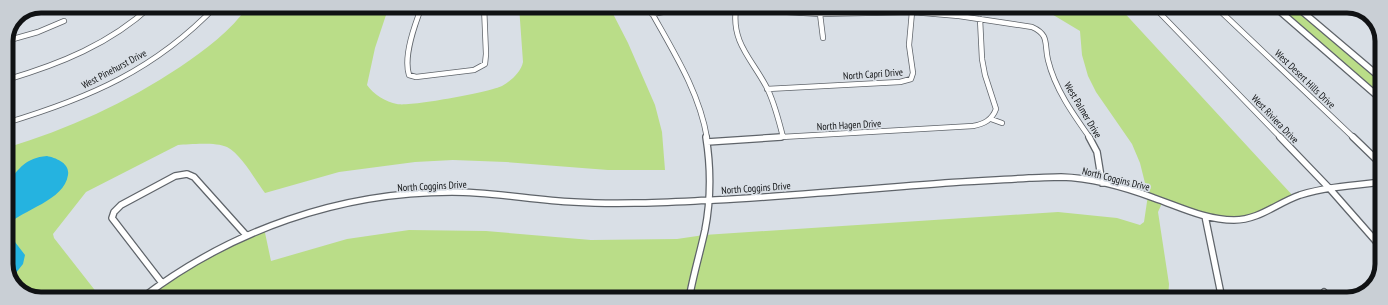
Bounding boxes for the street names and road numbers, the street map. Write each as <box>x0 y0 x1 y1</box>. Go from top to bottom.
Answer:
street label: West Pinehurst Drive <box>79 46 149 92</box>
street label: West Desert Hills Drive <box>1272 47 1338 111</box>
street label: North Capri Drive <box>843 65 903 83</box>
street label: West Palmer Drive <box>1061 80 1105 140</box>
street label: West Riviera Drive <box>1248 92 1302 146</box>
street label: North Hagen Drive <box>816 117 882 133</box>
street label: North Coggins Drive <box>1081 164 1151 194</box>
street label: North Coggins Drive <box>397 178 467 194</box>
street label: North Coggins Drive <box>721 179 791 197</box>

